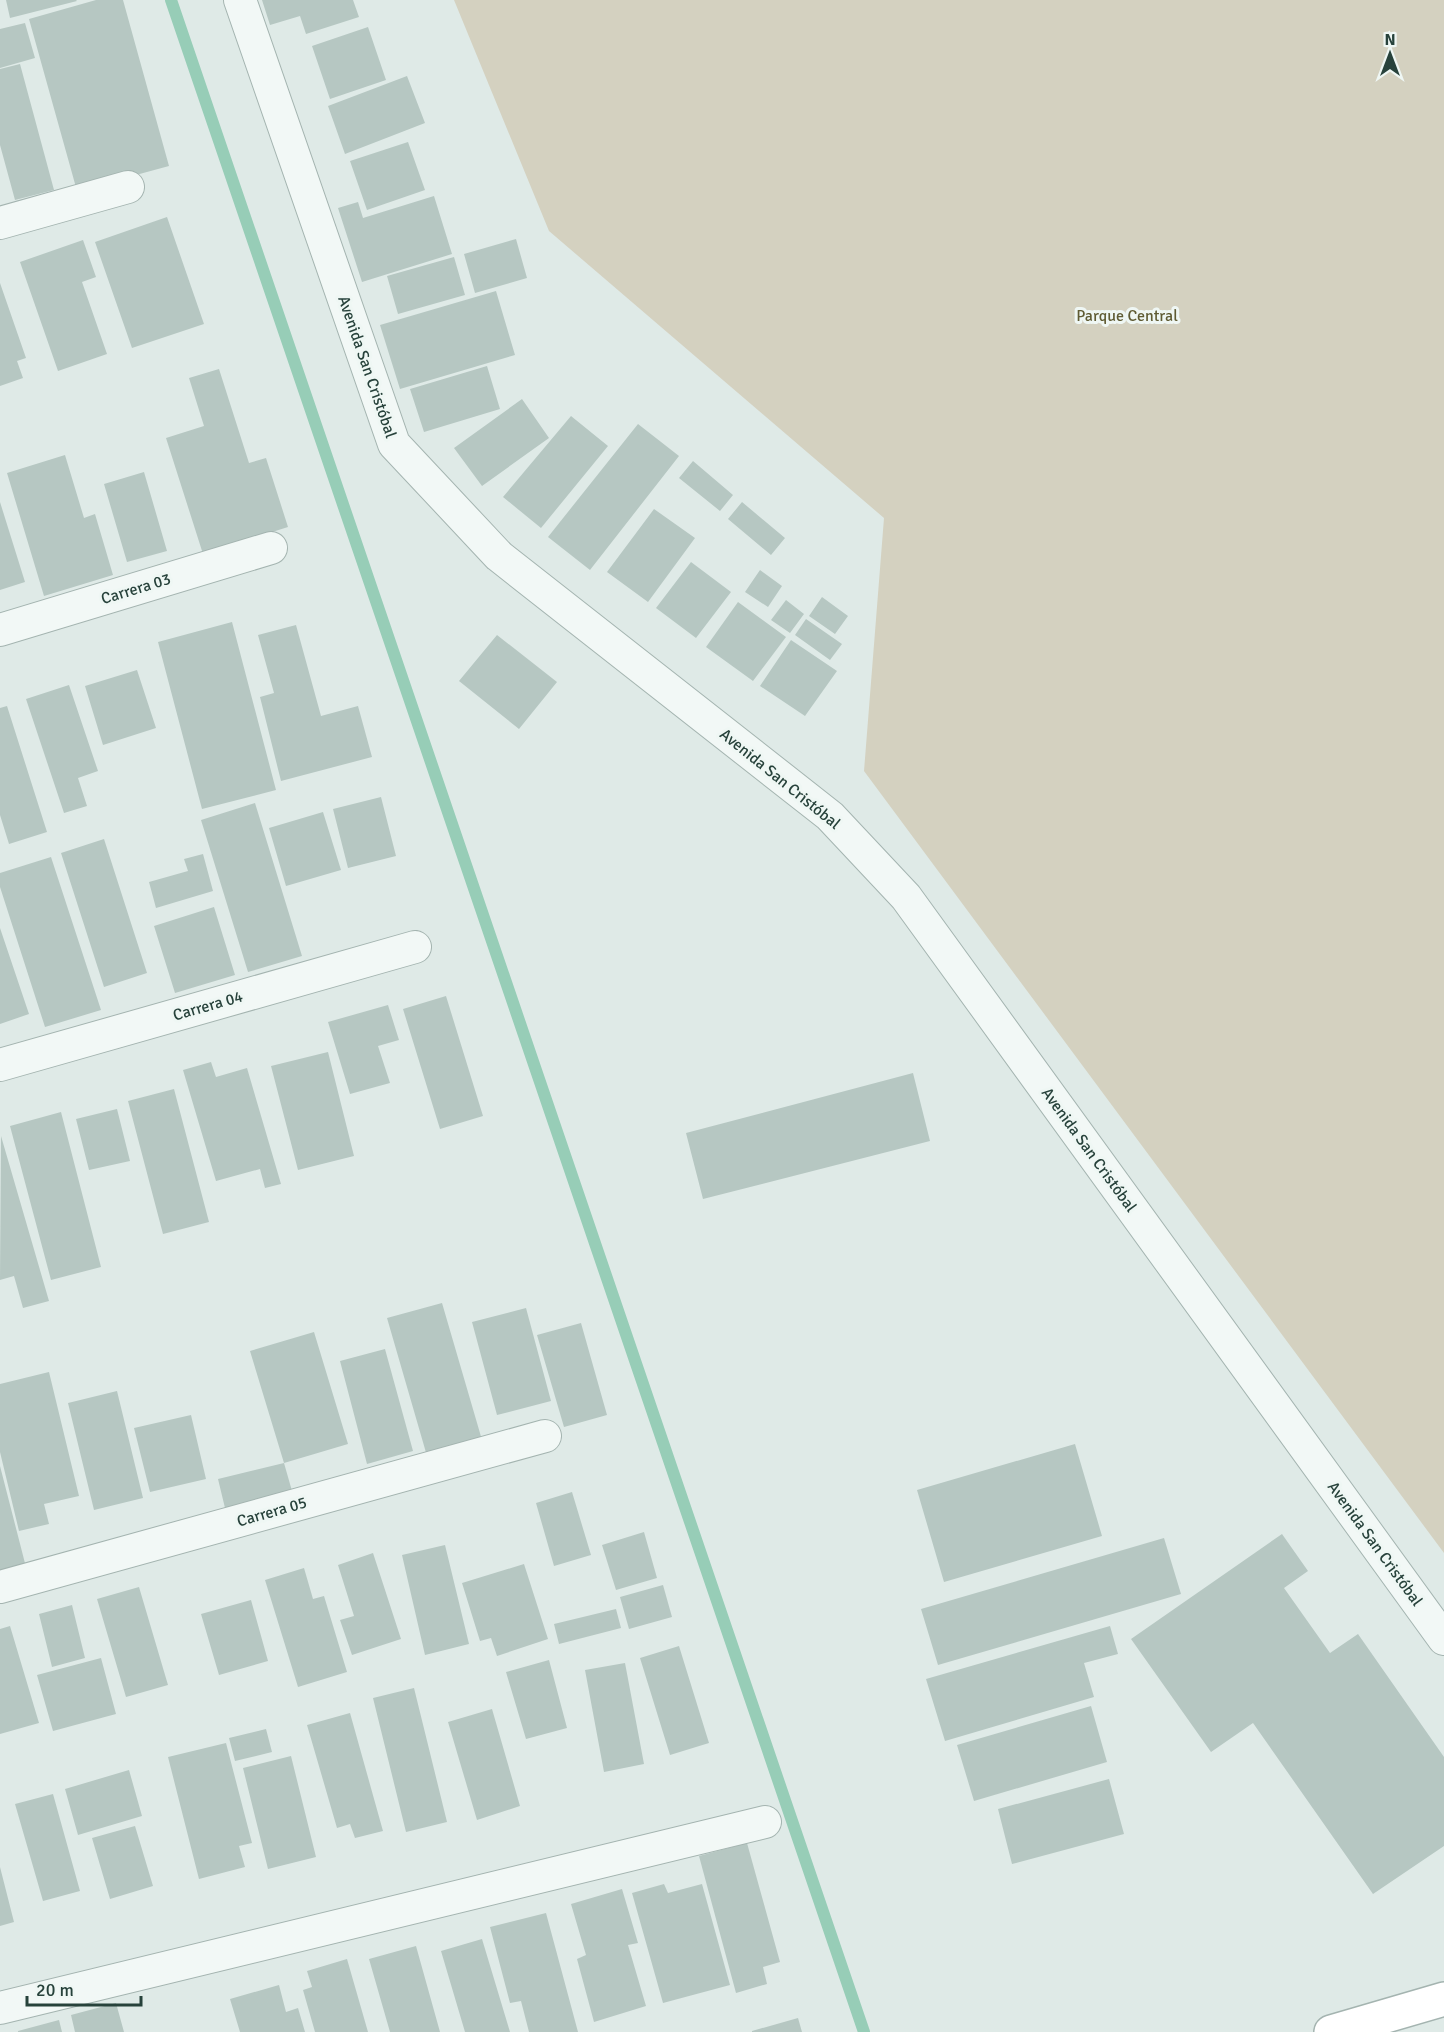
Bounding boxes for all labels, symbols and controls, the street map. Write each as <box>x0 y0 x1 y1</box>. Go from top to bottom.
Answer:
north arrow <box>1360 24 1420 84</box>
text: N <box>1384 30 1396 50</box>
street label: Avenida San Cristóbal <box>333 293 401 441</box>
park label: Parque Central <box>1076 306 1178 326</box>
street label: Carrera 03 <box>99 569 173 609</box>
street label: Avenida San Cristóbal <box>716 724 845 834</box>
street label: Carrera 04 <box>171 986 246 1026</box>
street label: Avenida San Cristóbal <box>1037 1084 1141 1216</box>
street label: Avenida San Cristóbal <box>1323 1478 1427 1610</box>
street label: Carrera 05 <box>235 1492 309 1532</box>
scale bar <box>27 1969 141 2007</box>
text: 20 m <box>36 1979 74 2001</box>

